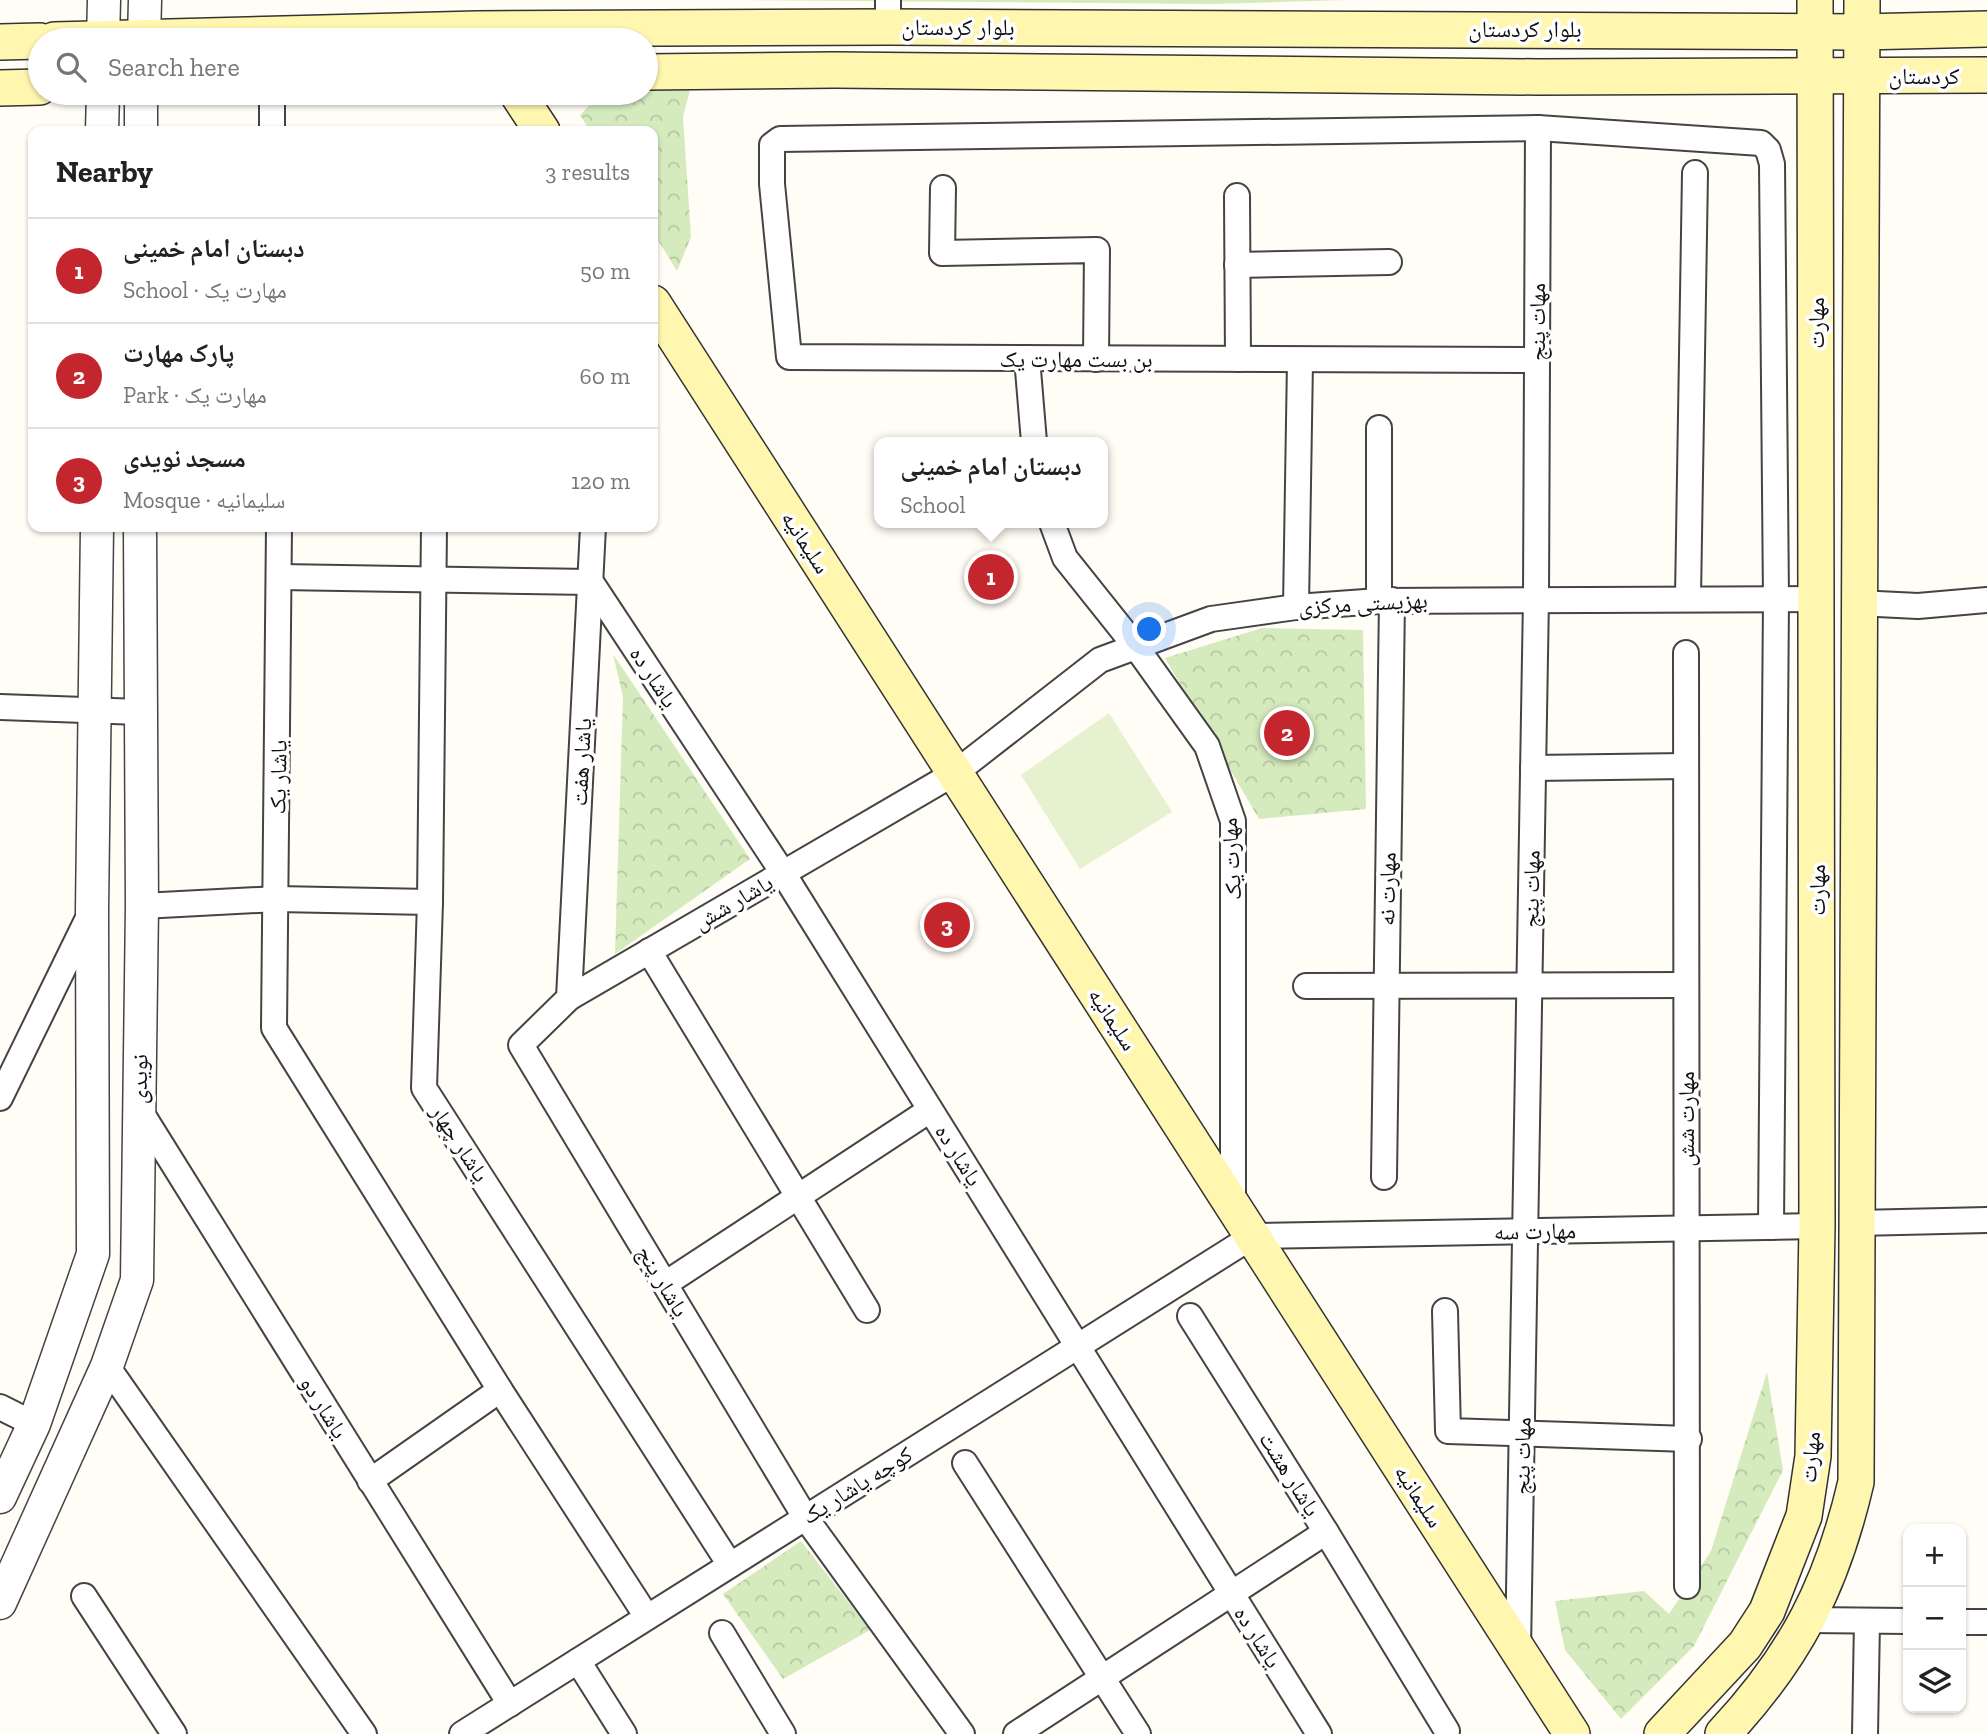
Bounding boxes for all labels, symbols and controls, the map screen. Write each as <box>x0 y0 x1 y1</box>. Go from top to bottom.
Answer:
street label: بلوار کردستان <box>901 13 1015 41</box>
street label: بلوار کردستان <box>1468 15 1582 43</box>
search box <box>28 28 658 105</box>
icon: search <box>52 48 90 86</box>
text: Search here <box>108 51 240 83</box>
street label: کردستان <box>1888 62 1960 90</box>
text: Nearby <box>56 154 153 190</box>
text: 3 results <box>545 158 630 186</box>
text: دبستان امام خمینی <box>123 232 305 264</box>
text: 1 <box>74 257 84 285</box>
text: 50 m <box>580 257 630 285</box>
text: School · مهارت یک <box>123 276 287 304</box>
street label: مهات پنج <box>1523 283 1552 361</box>
street label: مهارت <box>1802 297 1830 349</box>
text: پارک مهارت <box>123 337 234 369</box>
street label: بن بست مهارت یک <box>999 345 1153 373</box>
text: 2 <box>73 362 85 390</box>
text: 60 m <box>579 362 630 390</box>
text: Park · مهارت یک <box>123 381 267 409</box>
popup <box>874 437 1108 528</box>
text: مسجد نویدی <box>123 442 246 474</box>
text: دبستان امام خمینی <box>900 450 1082 482</box>
text: 3 <box>73 467 85 495</box>
text: 120 m <box>571 467 630 495</box>
text: Mosque · سلیمانیه <box>123 486 285 514</box>
text: School <box>900 491 966 519</box>
street label: سلیمانیه <box>775 505 837 579</box>
pin: 1 <box>968 551 1014 603</box>
street label: بهزیستی مرکزی <box>1298 586 1428 620</box>
your location <box>1132 612 1166 646</box>
street label: یاشار ده <box>624 641 684 713</box>
pin: 2 <box>1264 707 1310 759</box>
street label: یاشار هفت <box>565 717 597 807</box>
street label: یاشار یک <box>263 740 293 814</box>
street label: مهارت یک <box>1215 817 1247 901</box>
street label: مهات پنج <box>1516 850 1547 928</box>
street label: مهارت نه <box>1372 852 1402 926</box>
street label: مهارت <box>1803 864 1831 916</box>
street label: یاشار شش <box>688 868 778 936</box>
pin: 3 <box>924 899 970 951</box>
street label: سلیمانیه <box>1082 982 1144 1056</box>
street label: نویدی <box>125 1054 153 1104</box>
street label: مهارت شش <box>1672 1071 1700 1167</box>
street label: یاشار چهار <box>424 1098 495 1187</box>
street label: یاشار ده <box>929 1119 989 1191</box>
street label: مهارت سه <box>1494 1216 1576 1246</box>
street label: یاشار پنج <box>630 1240 695 1322</box>
street label: یاشار دو <box>294 1370 354 1444</box>
street label: مهات پنج <box>1507 1417 1538 1495</box>
street label: یاشار هشت <box>1253 1427 1327 1521</box>
street label: مهارت <box>1794 1430 1826 1484</box>
street label: کوچه یاشار یک <box>797 1440 918 1530</box>
street label: سلیمانیه <box>1388 1459 1450 1533</box>
map controls <box>1903 1524 1966 1713</box>
button: + <box>1903 1524 1966 1587</box>
button: − <box>1903 1587 1966 1650</box>
street label: یاشار ده <box>1228 1601 1288 1673</box>
button: layers <box>1903 1650 1966 1713</box>

